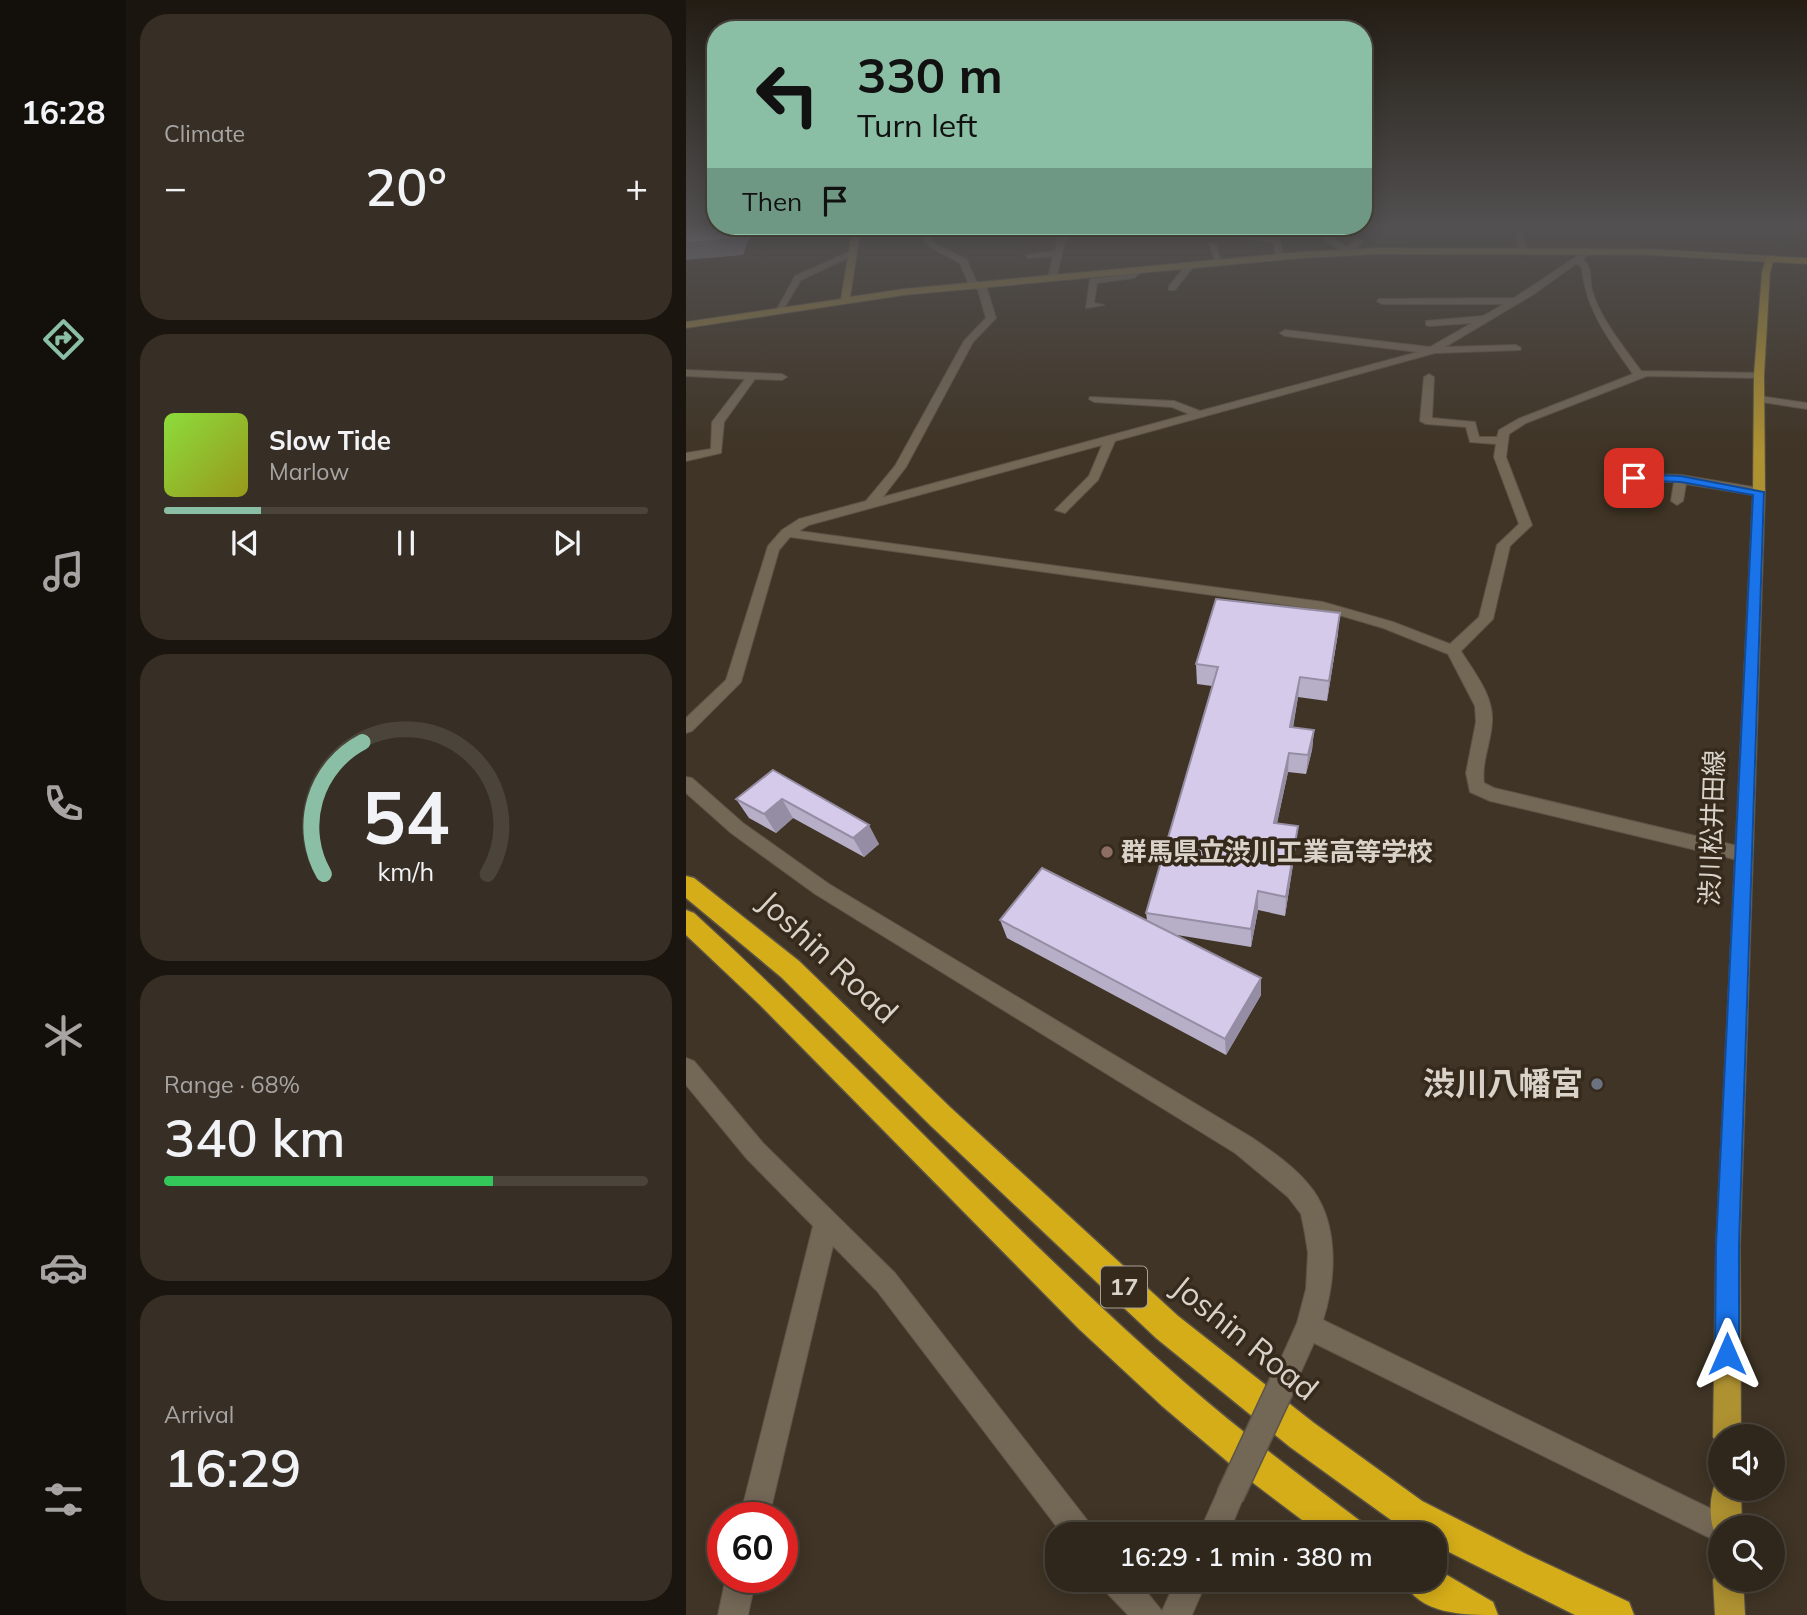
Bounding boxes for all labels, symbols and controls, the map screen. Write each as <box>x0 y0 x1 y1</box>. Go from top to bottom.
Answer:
text: 330 m <box>857 44 1003 105</box>
icon: left <box>742 49 833 140</box>
text: 16:28 <box>21 92 105 132</box>
text: Turn left <box>857 105 977 145</box>
text: Climate <box>164 119 245 148</box>
text: 20° <box>365 154 447 219</box>
text: − <box>164 163 187 211</box>
text: + <box>625 163 648 211</box>
icon: arrive <box>816 182 854 220</box>
text: Then <box>742 185 802 218</box>
icon: directions <box>39 315 88 364</box>
text: Slow Tide <box>269 424 391 457</box>
pin <box>1604 448 1664 508</box>
text: Marlow <box>269 457 349 486</box>
icon: arrive <box>1615 459 1653 497</box>
icon: previous <box>226 524 264 562</box>
icon: pause <box>387 524 425 562</box>
icon: next <box>548 524 586 562</box>
icon: music <box>39 547 88 596</box>
street label: 渋川松井田線 <box>1692 749 1731 907</box>
text: 54 <box>362 771 450 862</box>
icon: phone <box>39 779 88 828</box>
place label: 群馬県立渋川工業高等学校 <box>1121 835 1433 868</box>
marker: 群馬県立渋川工業高等学校 <box>1099 844 1115 860</box>
text: km/h <box>378 855 434 886</box>
street label: Joshin Road <box>750 881 907 1031</box>
icon: climate <box>39 1011 88 1060</box>
place label: 渋川八幡宮 <box>1423 1063 1583 1103</box>
text: Range · 68% <box>164 1070 300 1099</box>
marker: 渋川八幡宮 <box>1589 1076 1605 1092</box>
text: 340 km <box>164 1105 345 1170</box>
icon: car <box>39 1243 88 1292</box>
road number: 17 <box>1101 1266 1147 1308</box>
street label: Joshin Road <box>1164 1266 1327 1408</box>
position arrow <box>1690 1317 1764 1391</box>
text: Arrival <box>164 1400 234 1429</box>
map controls <box>1708 1424 1785 1592</box>
button: sound <box>1708 1424 1785 1501</box>
text: 16:29 <box>164 1435 301 1500</box>
icon: filters <box>39 1475 88 1524</box>
speed limit sign: 60 <box>707 1502 798 1593</box>
button: search <box>1708 1515 1785 1592</box>
text: 16:29 · 1 min · 380 m <box>1119 1540 1373 1573</box>

